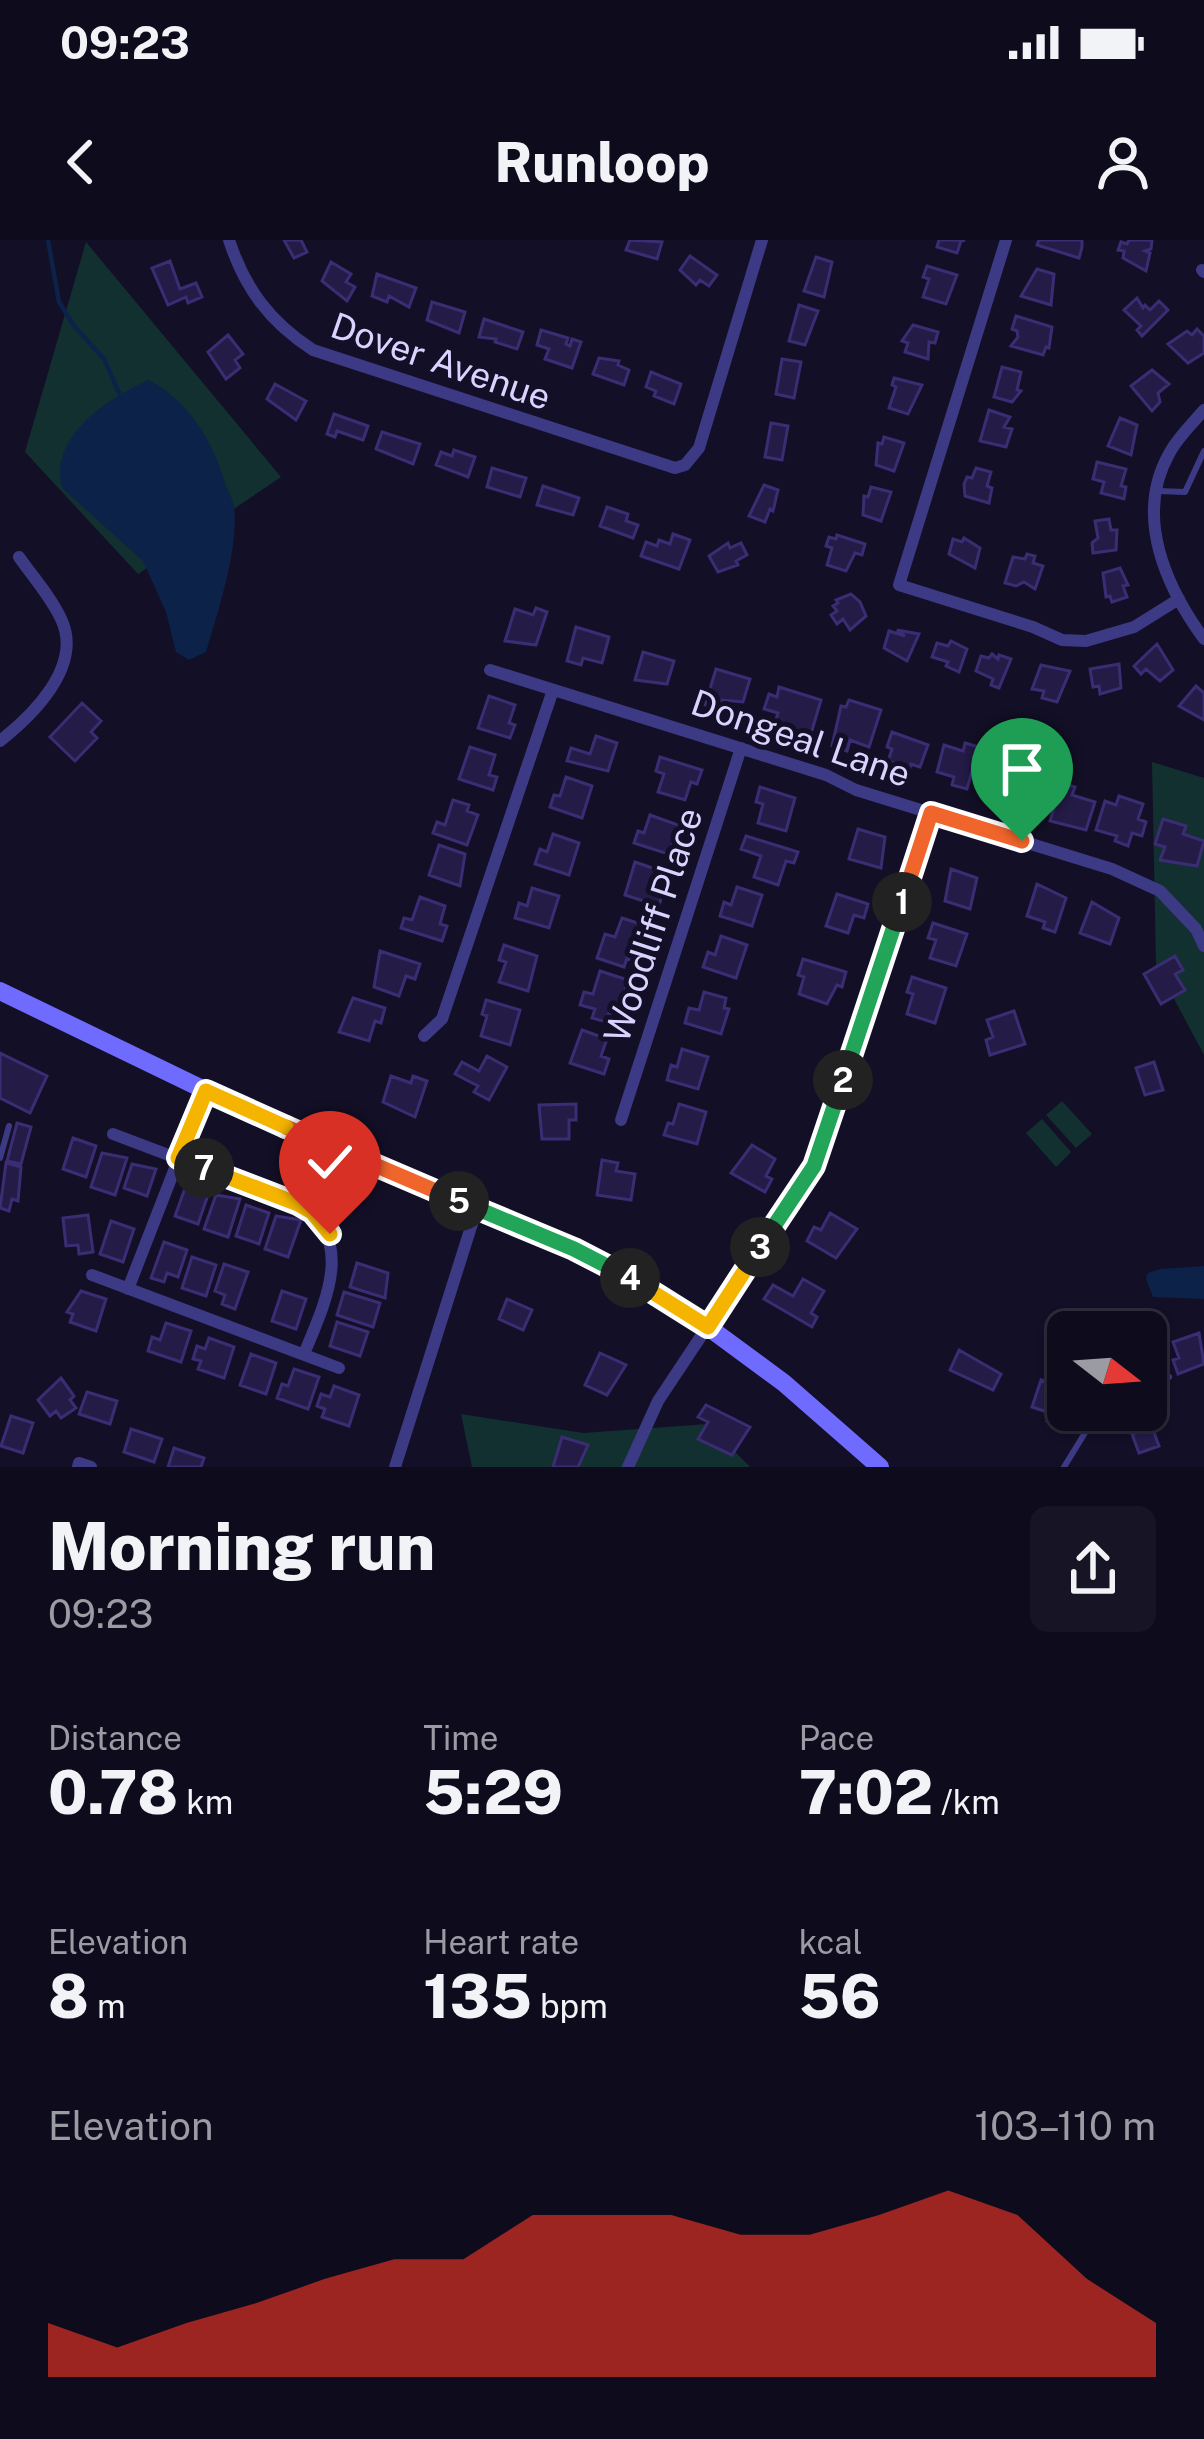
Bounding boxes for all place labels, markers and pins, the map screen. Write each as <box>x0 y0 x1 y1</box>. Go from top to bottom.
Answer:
pin <box>971 718 1073 841</box>
pin: 1 <box>872 872 932 932</box>
pin: 2 <box>813 1050 873 1110</box>
pin <box>279 1111 381 1234</box>
pin: 7 <box>174 1138 234 1198</box>
pin: 5 <box>429 1171 489 1231</box>
pin: 3 <box>730 1217 790 1277</box>
pin: 4 <box>600 1248 660 1308</box>

